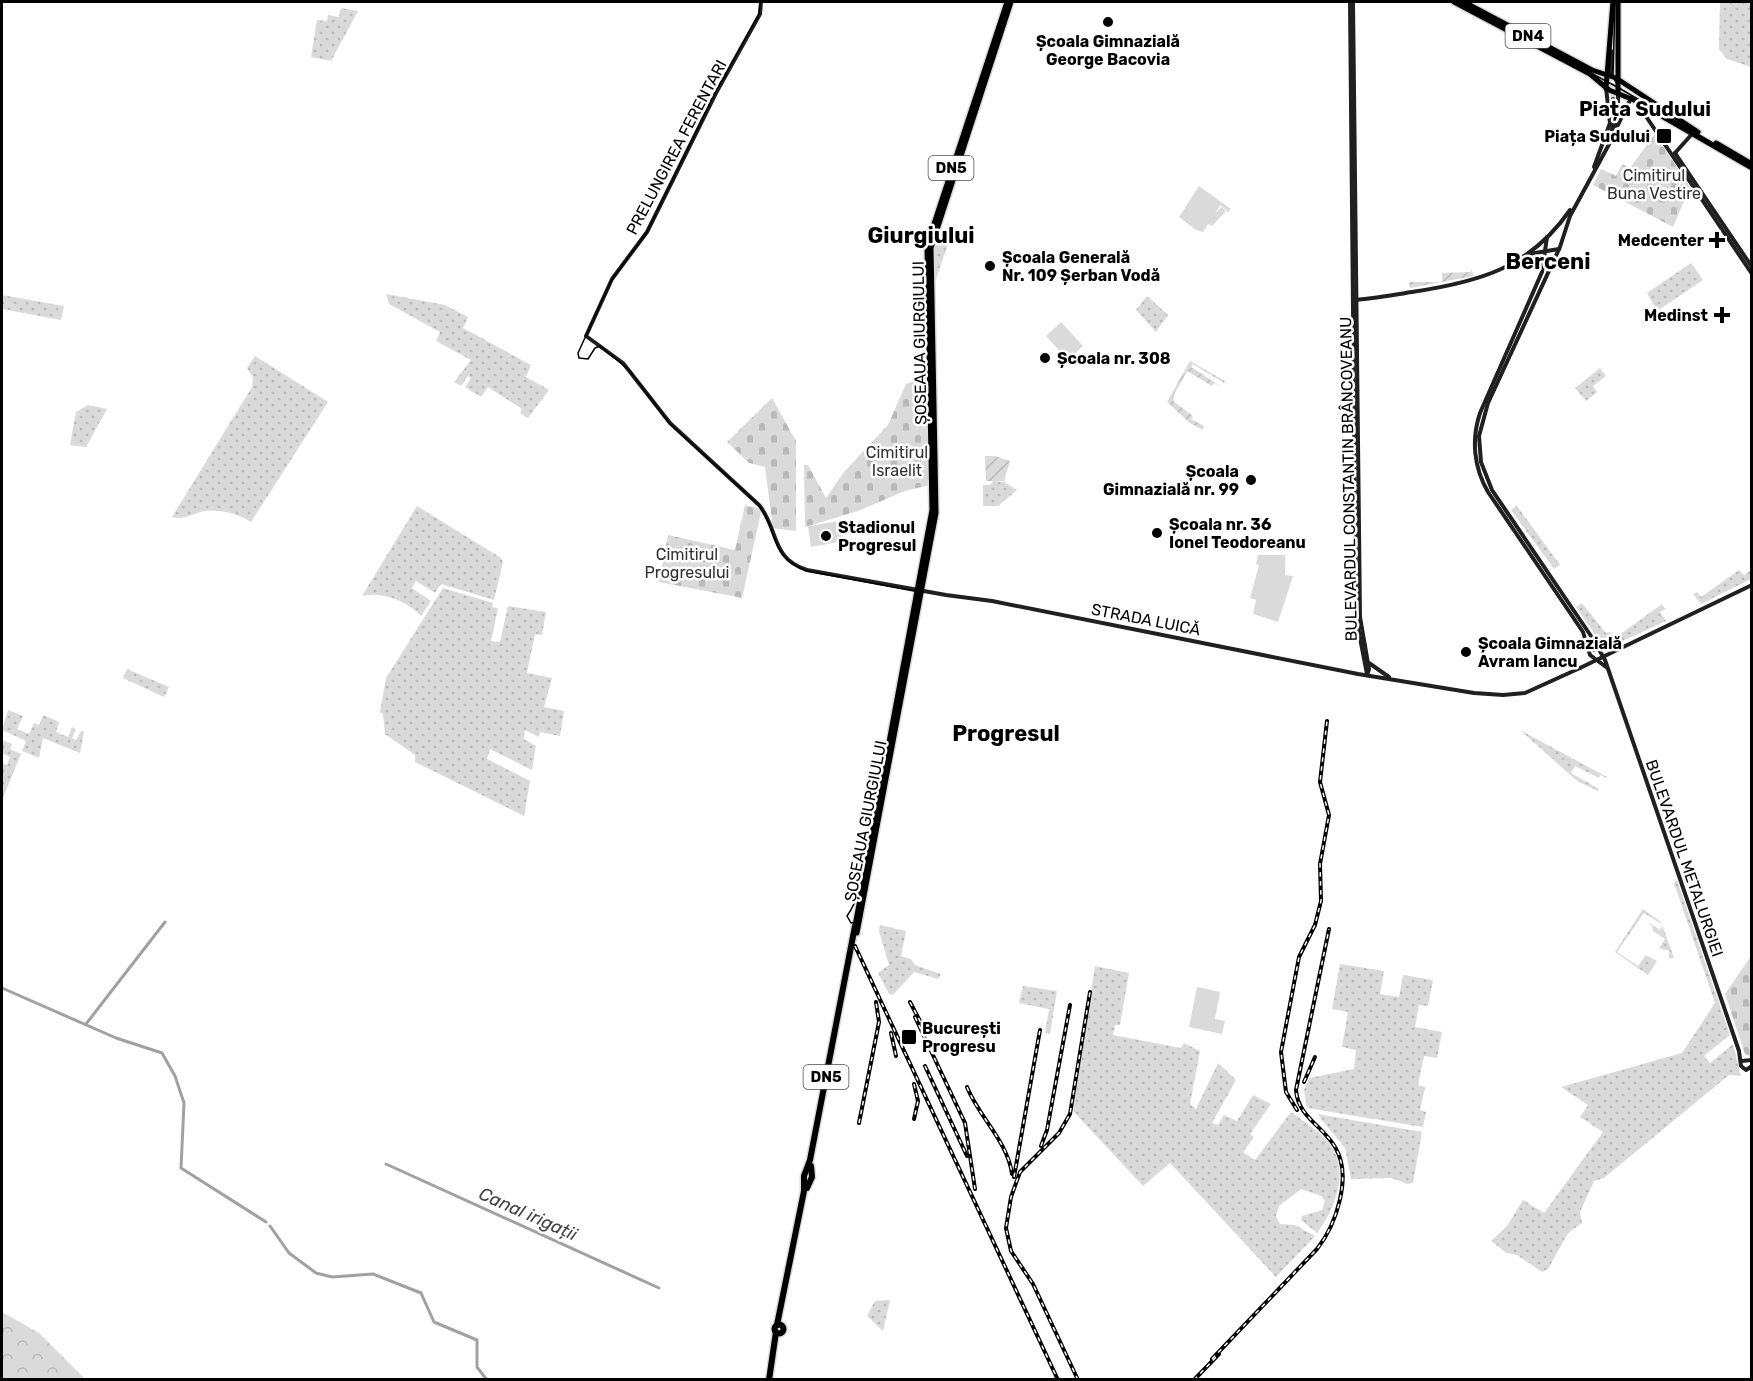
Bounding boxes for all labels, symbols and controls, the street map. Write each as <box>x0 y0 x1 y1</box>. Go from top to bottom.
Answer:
marker: Școala Gimnazială George Bacovia <box>1101 15 1115 29</box>
road number: DN4 <box>1506 24 1550 48</box>
place label: Școala Gimnazială George Bacovia <box>1036 32 1180 69</box>
street label: PRELUNGIREA FERENTARI <box>622 57 731 238</box>
district label: Piața Sudului <box>1579 97 1711 121</box>
place label: Piața Sudului <box>1544 127 1650 146</box>
marker: Piața Sudului <box>1655 127 1673 145</box>
road number: DN5 <box>928 156 974 180</box>
park label: Cimitirul Buna Vestire <box>1607 166 1701 203</box>
district label: Giurgiului <box>867 222 975 249</box>
place label: Medcenter <box>1618 231 1705 250</box>
marker: Medcenter <box>1708 231 1726 249</box>
place label: Școala Generală Nr. 109 Șerban Vodă <box>1002 248 1160 285</box>
district label: Berceni <box>1506 248 1590 275</box>
marker: Școala Generală Nr. 109 Șerban Vodă <box>983 259 997 273</box>
street label: ȘOSEAUA GIURGIULUI <box>909 261 930 425</box>
place label: Medinst <box>1644 306 1709 325</box>
marker: Medinst <box>1713 306 1731 324</box>
street label: BULEVARDUL CONSTANTIN BRÂNCOVEANU <box>1336 317 1361 641</box>
place label: Școala nr. 308 <box>1057 349 1171 368</box>
marker: Școala nr. 308 <box>1038 351 1052 365</box>
park label: Cimitirul Israelit <box>866 443 928 480</box>
place label: Școala Gimnazială nr. 99 <box>1103 462 1239 499</box>
marker: Școala Gimnazială nr. 99 <box>1244 473 1258 487</box>
place label: Școala nr. 36 Ionel Teodoreanu <box>1169 515 1306 552</box>
place label: Stadionul Progresul <box>838 518 916 555</box>
marker: Școala nr. 36 Ionel Teodoreanu <box>1150 526 1164 540</box>
marker: Stadionul Progresul <box>819 529 833 543</box>
park label: Cimitirul Progresului <box>644 545 730 582</box>
street label: STRADA LUICĂ <box>1090 600 1202 639</box>
place label: Școala Gimnazială Avram Iancu <box>1478 634 1622 671</box>
marker: Școala Gimnazială Avram Iancu <box>1459 645 1473 659</box>
district label: Progresul <box>952 720 1060 747</box>
street label: ȘOSEAUA GIURGIULUI <box>841 739 890 903</box>
street label: BULEVARDUL METALURGIEI <box>1642 757 1727 959</box>
place label: București Progresu <box>922 1019 1001 1056</box>
marker: București Progresu <box>900 1028 918 1046</box>
road number: DN5 <box>804 1065 848 1089</box>
water label: Canal irigații <box>475 1183 581 1246</box>

